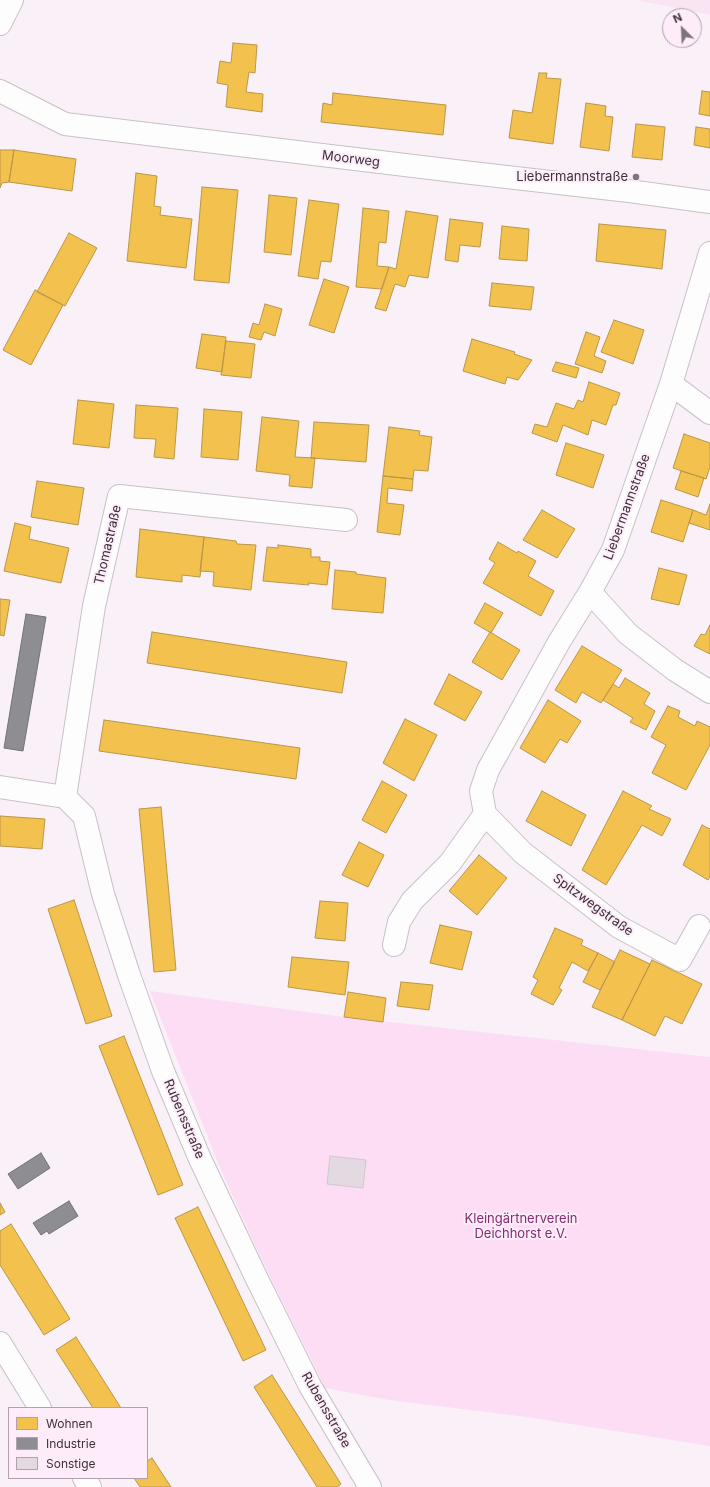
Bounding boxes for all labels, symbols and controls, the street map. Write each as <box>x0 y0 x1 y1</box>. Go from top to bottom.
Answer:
north arrow <box>662 8 702 48</box>
text: N <box>671 10 684 26</box>
street label: Moorweg <box>321 148 381 170</box>
place label: Liebermannstraße <box>516 169 628 185</box>
marker: Liebermannstraße <box>631 172 641 182</box>
street label: Liebermannstraße <box>601 452 653 562</box>
street label: Thomastraße <box>91 504 125 586</box>
street label: Spitzwegstraße <box>550 871 636 939</box>
street label: Rubensstraße <box>160 1077 208 1161</box>
park label: Kleingärtnerverein Deichhorst e.V. <box>465 1211 577 1242</box>
street label: Rubensstraße <box>298 1369 354 1451</box>
legend <box>8 1407 148 1479</box>
text: Wohnen <box>46 1416 93 1431</box>
text: Industrie <box>46 1436 96 1451</box>
text: Sonstige <box>46 1456 96 1471</box>

